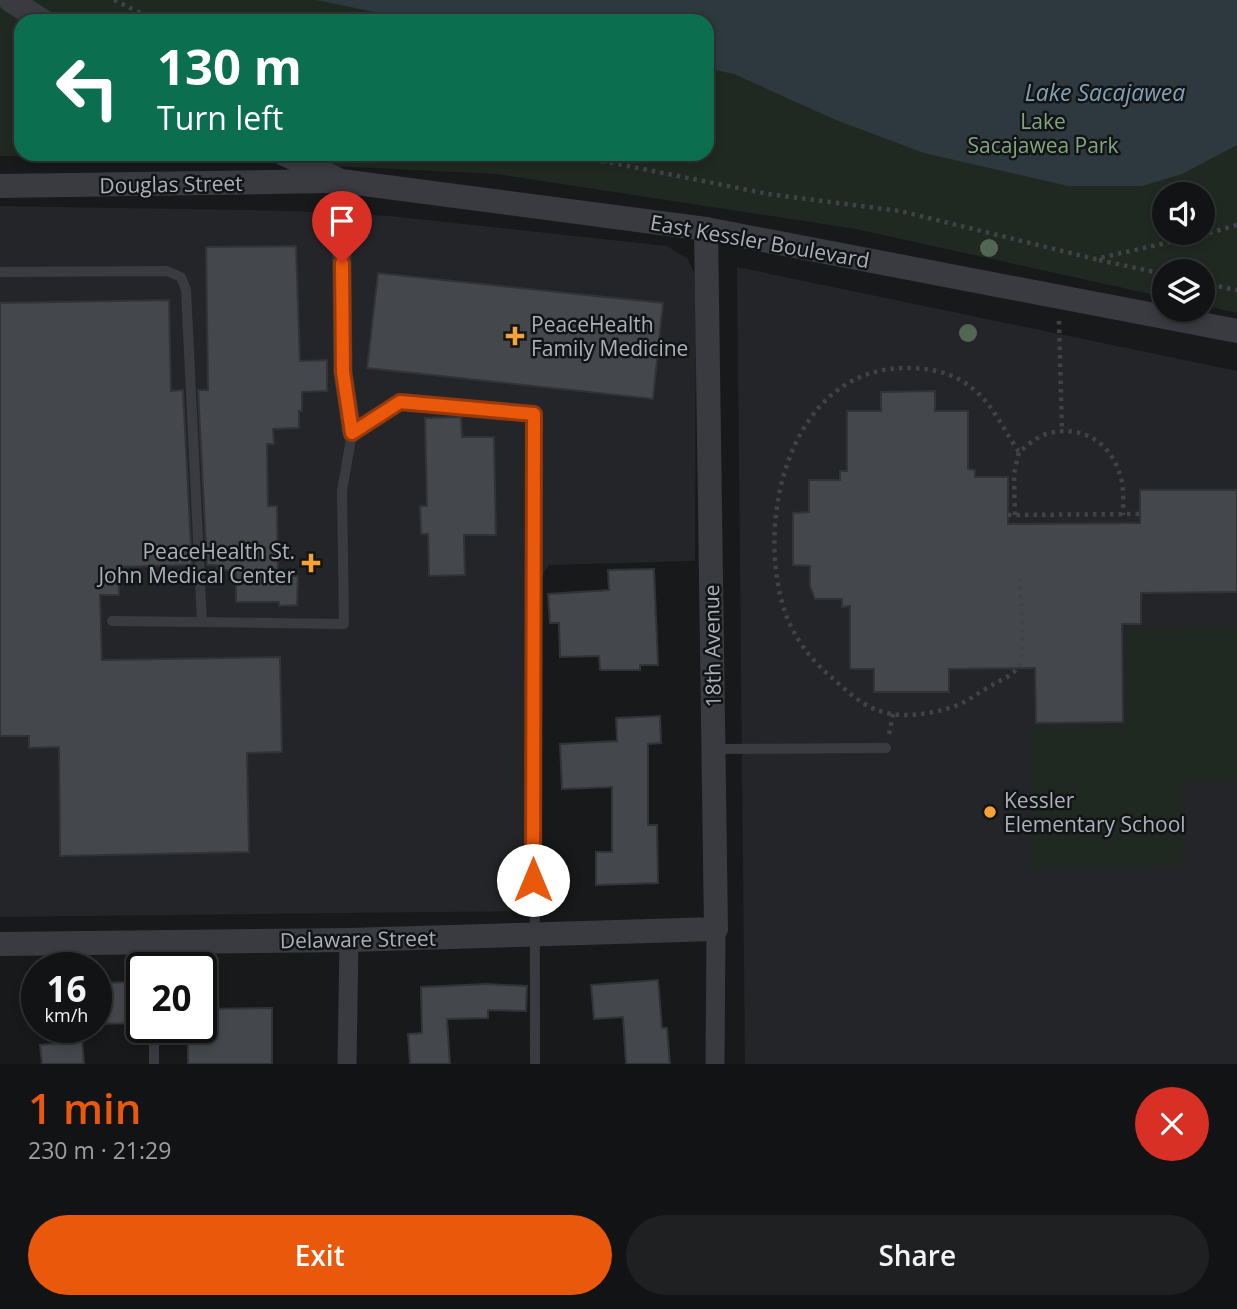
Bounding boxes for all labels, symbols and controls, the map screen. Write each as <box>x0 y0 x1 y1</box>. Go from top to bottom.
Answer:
text: 130 m <box>157 33 302 99</box>
icon: left <box>42 42 133 133</box>
water label: Lake Sacajawea <box>1025 76 1185 108</box>
text: Turn left <box>157 96 283 139</box>
park label: Lake Sacajawea Park <box>968 107 1119 159</box>
street label: Douglas Street <box>99 169 243 199</box>
map controls <box>1152 182 1215 322</box>
button: sound <box>1152 182 1215 245</box>
pin <box>312 191 372 263</box>
icon: arrive <box>323 202 361 240</box>
street label: East Kessler Boulevard <box>648 208 872 274</box>
button: layers <box>1152 259 1215 322</box>
place label: PeaceHealth Family Medicine <box>531 310 688 362</box>
marker: PeaceHealth Family Medicine <box>505 326 525 346</box>
place label: PeaceHealth St. John Medical Center <box>96 537 295 589</box>
marker: PeaceHealth St. John Medical Center <box>301 553 321 573</box>
street label: 18th Avenue <box>697 584 727 708</box>
place label: Kessler Elementary School <box>1004 786 1186 838</box>
marker: Kessler Elementary School <box>982 804 998 820</box>
position arrow <box>496 843 570 917</box>
street label: Delaware Street <box>280 924 436 954</box>
speed limit sign: 20 <box>126 952 217 1043</box>
text: 16 <box>46 965 87 1012</box>
text: km/h <box>45 1003 88 1027</box>
text: 1 min <box>28 1079 141 1136</box>
button: close <box>1135 1087 1209 1161</box>
text: 230 m · 21:29 <box>28 1134 171 1166</box>
button: Exit <box>28 1215 612 1295</box>
button: Share <box>626 1215 1209 1295</box>

